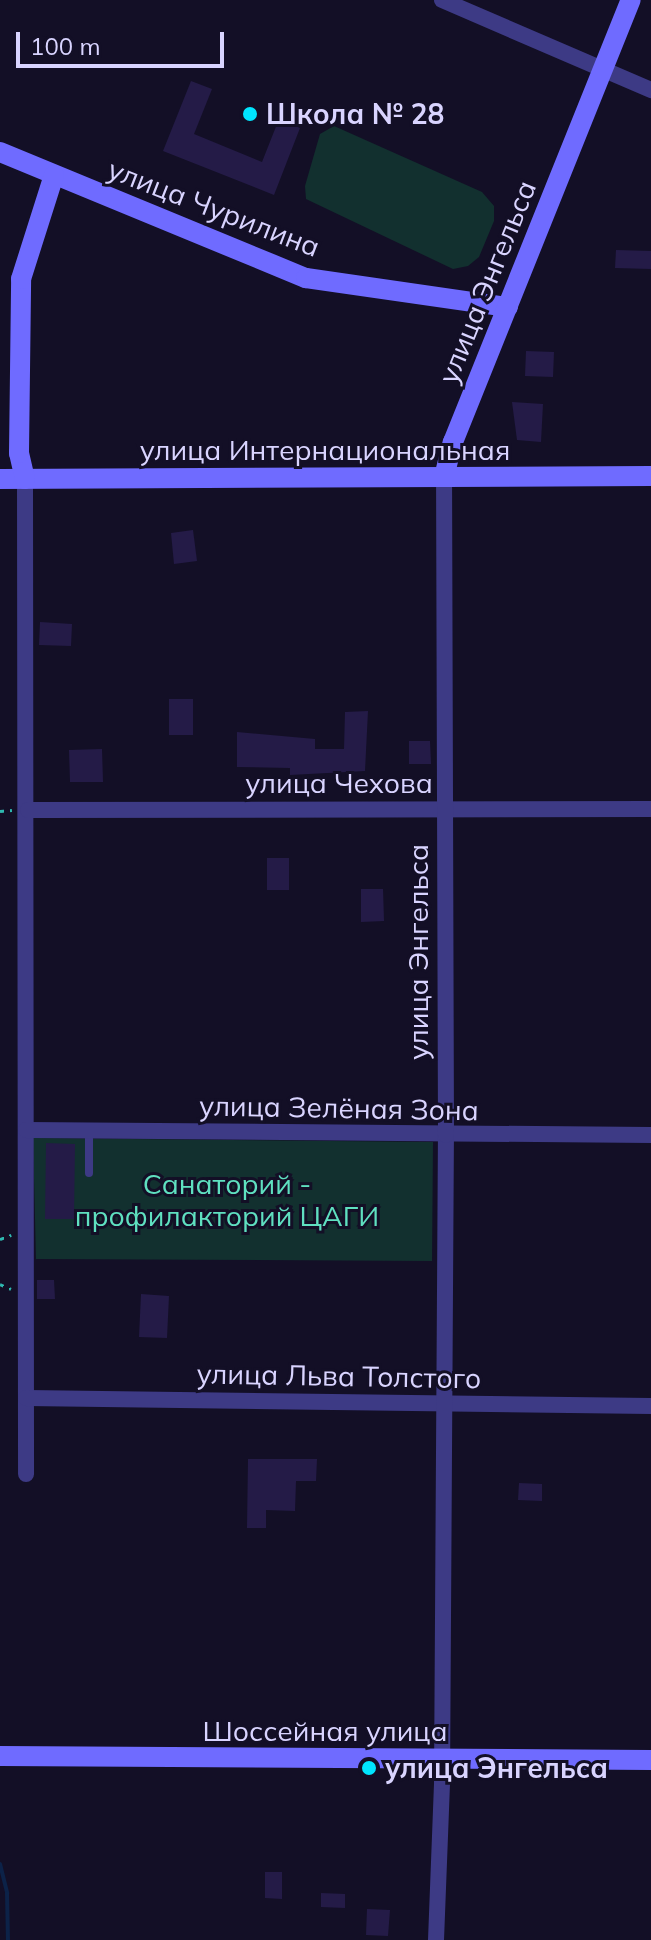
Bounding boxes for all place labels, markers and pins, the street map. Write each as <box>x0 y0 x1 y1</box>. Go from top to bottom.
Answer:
place label: Школа № 28 <box>266 97 444 131</box>
marker: Школа № 28 <box>241 105 259 123</box>
place label: улица Энгельса <box>385 1751 608 1785</box>
marker: улица Энгельса <box>360 1759 378 1777</box>

